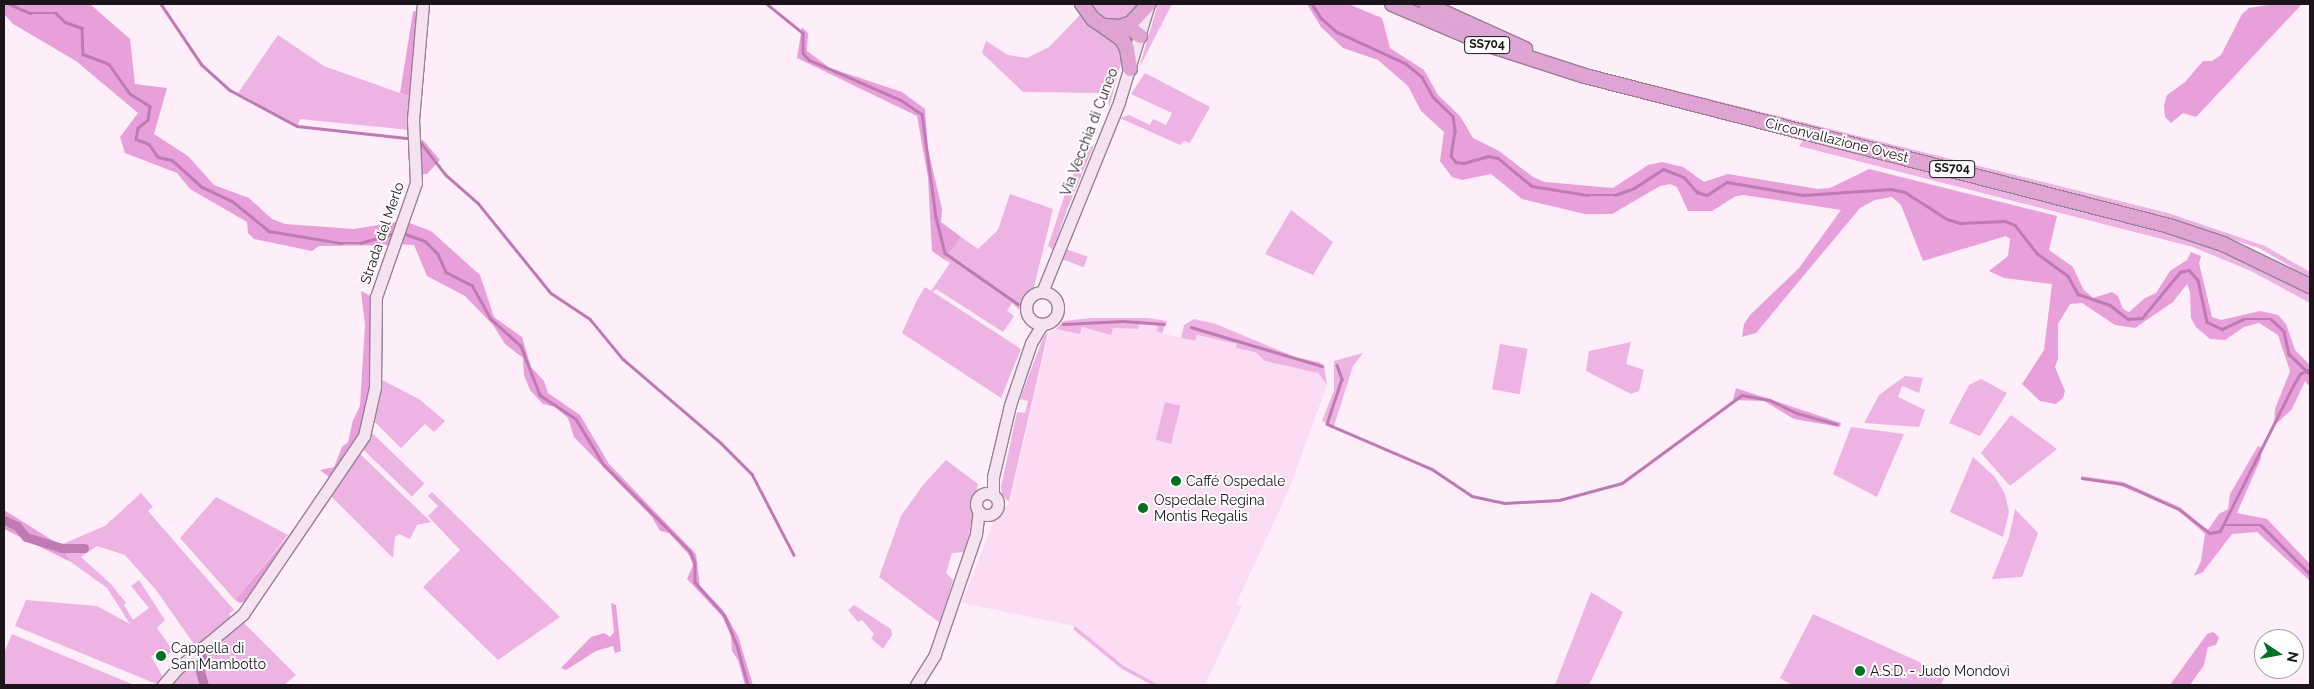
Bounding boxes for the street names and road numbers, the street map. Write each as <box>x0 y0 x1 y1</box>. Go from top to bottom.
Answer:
road number: SS704 <box>1463 36 1511 54</box>
street label: Via Vecchia di Cuneo <box>1057 65 1121 199</box>
street label: Circonvallazione Ovest <box>1764 114 1910 166</box>
road number: SS704 <box>1928 160 1976 178</box>
street label: Strada del Merlo <box>357 180 407 286</box>

